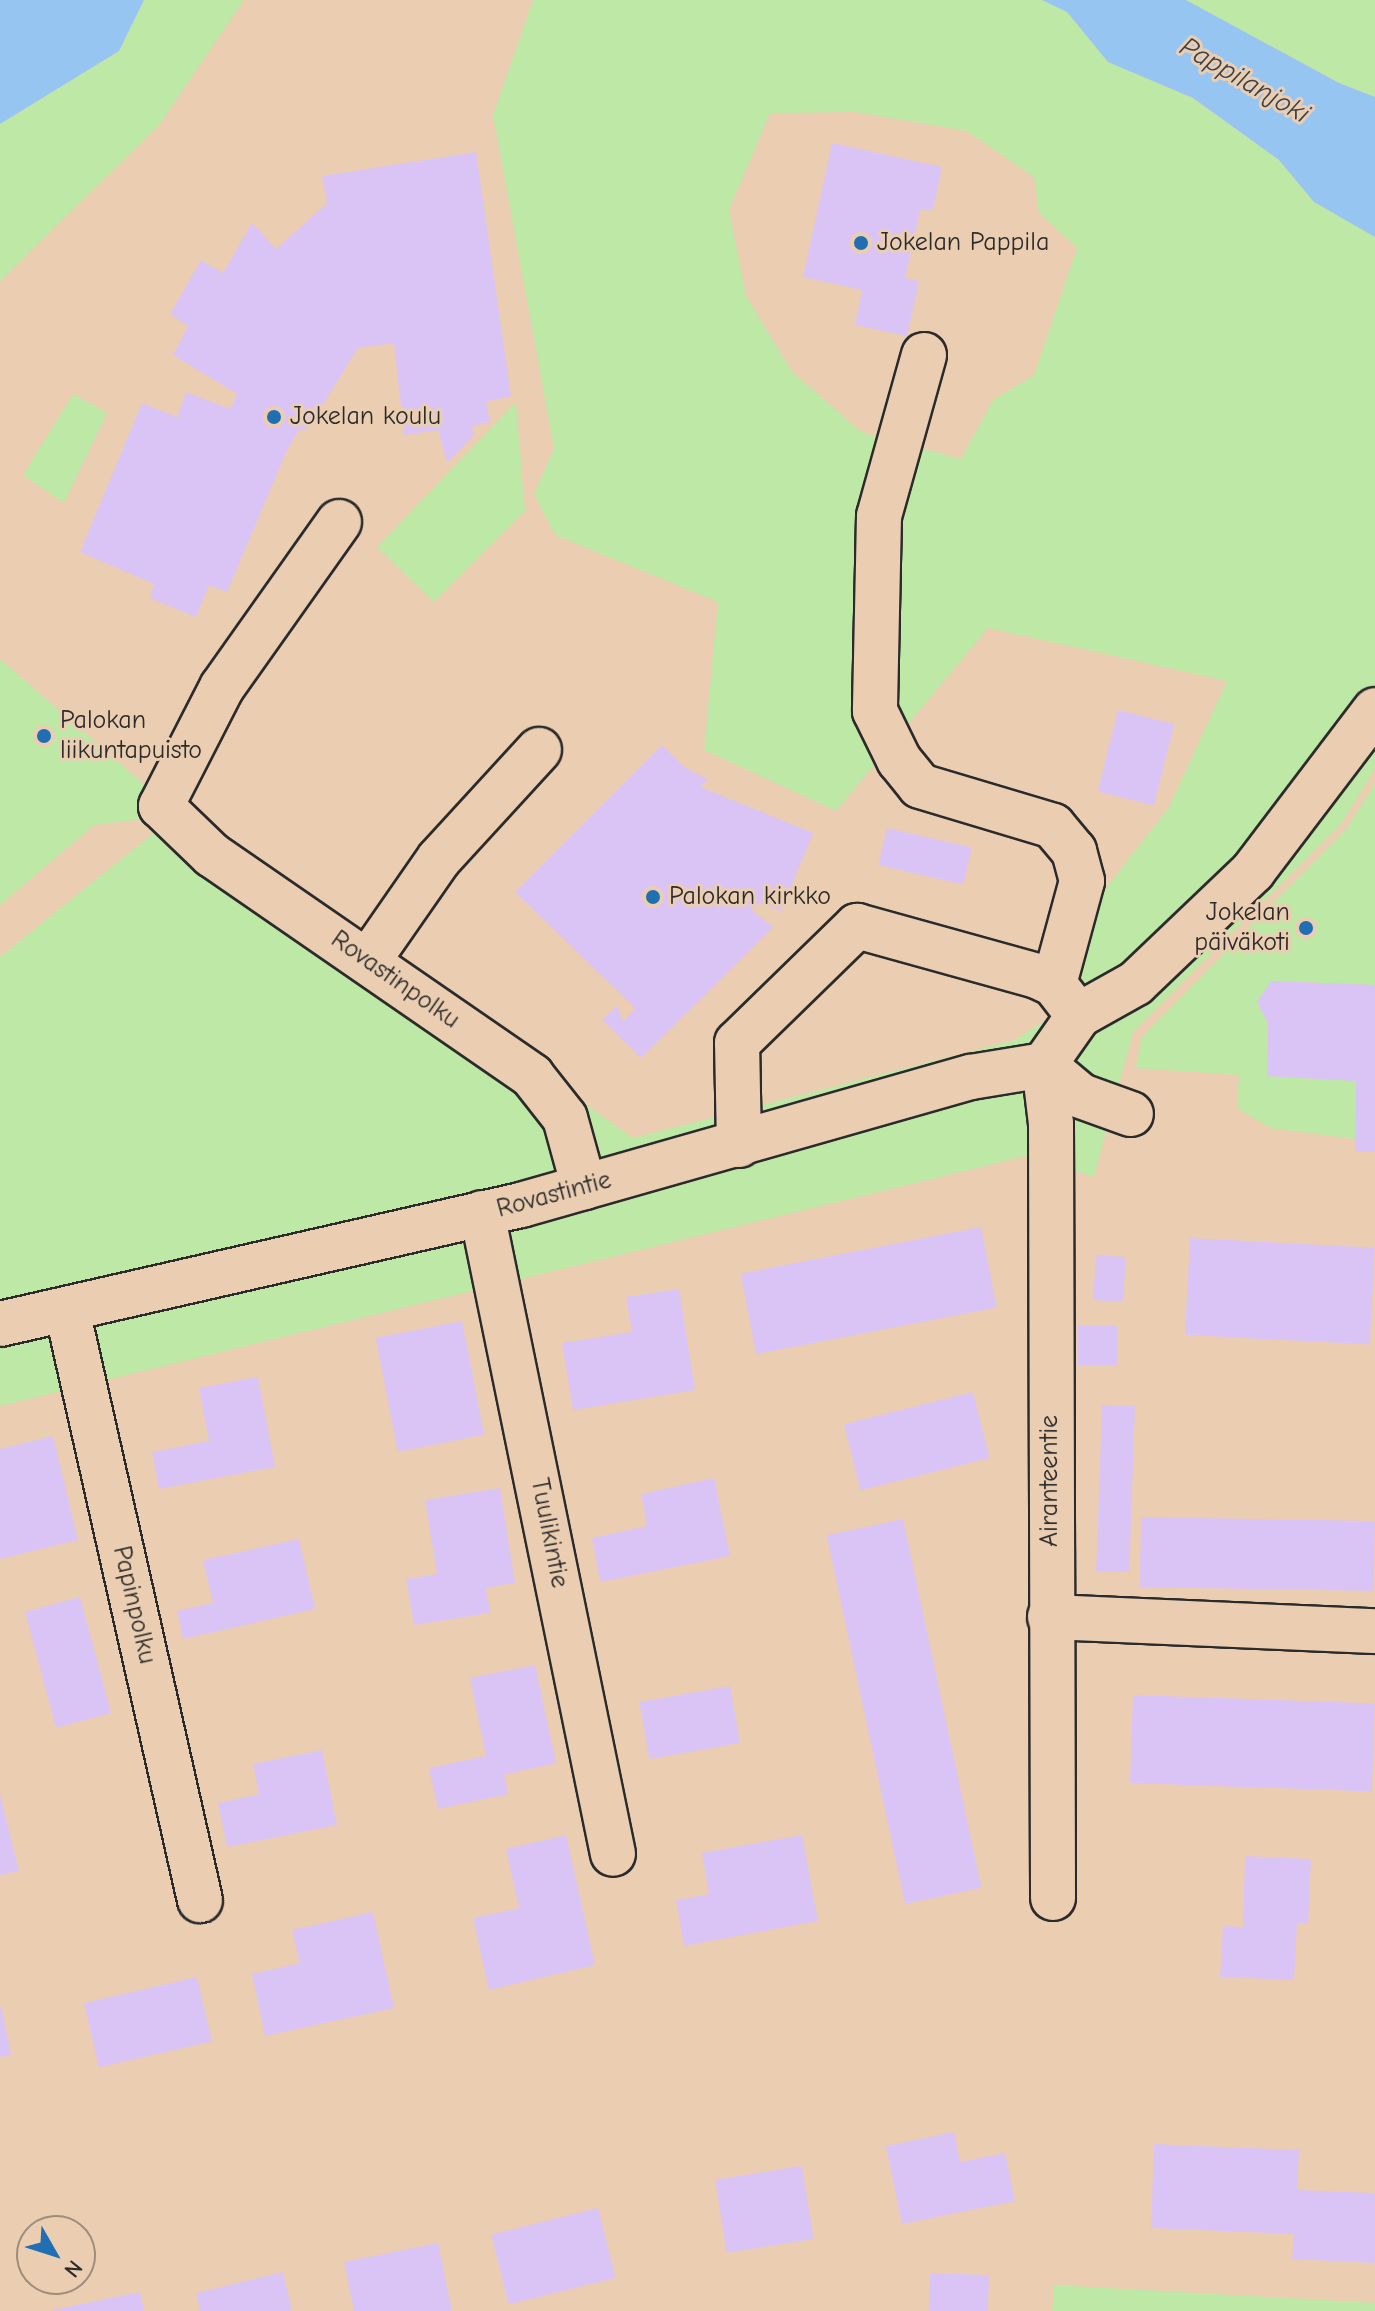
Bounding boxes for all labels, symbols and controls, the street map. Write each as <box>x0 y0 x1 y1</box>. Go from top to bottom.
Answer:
water label: Pappilanjoki <box>1174 29 1316 131</box>
place label: Jokelan Pappila <box>877 227 1049 259</box>
marker: Jokelan Pappila <box>852 234 870 252</box>
place label: Jokelan koulu <box>290 401 441 433</box>
marker: Jokelan koulu <box>265 408 283 426</box>
place label: Palokan liikuntapuisto <box>60 705 202 766</box>
marker: Palokan liikuntapuisto <box>35 727 53 745</box>
place label: Palokan kirkko <box>669 881 831 913</box>
marker: Palokan kirkko <box>644 888 662 906</box>
place label: Jokelan päiväkoti <box>1194 897 1290 958</box>
marker: Jokelan päiväkoti <box>1297 919 1315 937</box>
street label: Rovastinpolku <box>325 924 465 1036</box>
street label: Rovastintie <box>493 1165 615 1225</box>
street label: Airanteentie <box>1034 1415 1066 1547</box>
street label: Tuulikintie <box>523 1476 575 1590</box>
street label: Papinpolku <box>105 1543 163 1667</box>
north arrow <box>16 2215 96 2295</box>
text: N <box>58 2255 88 2283</box>

